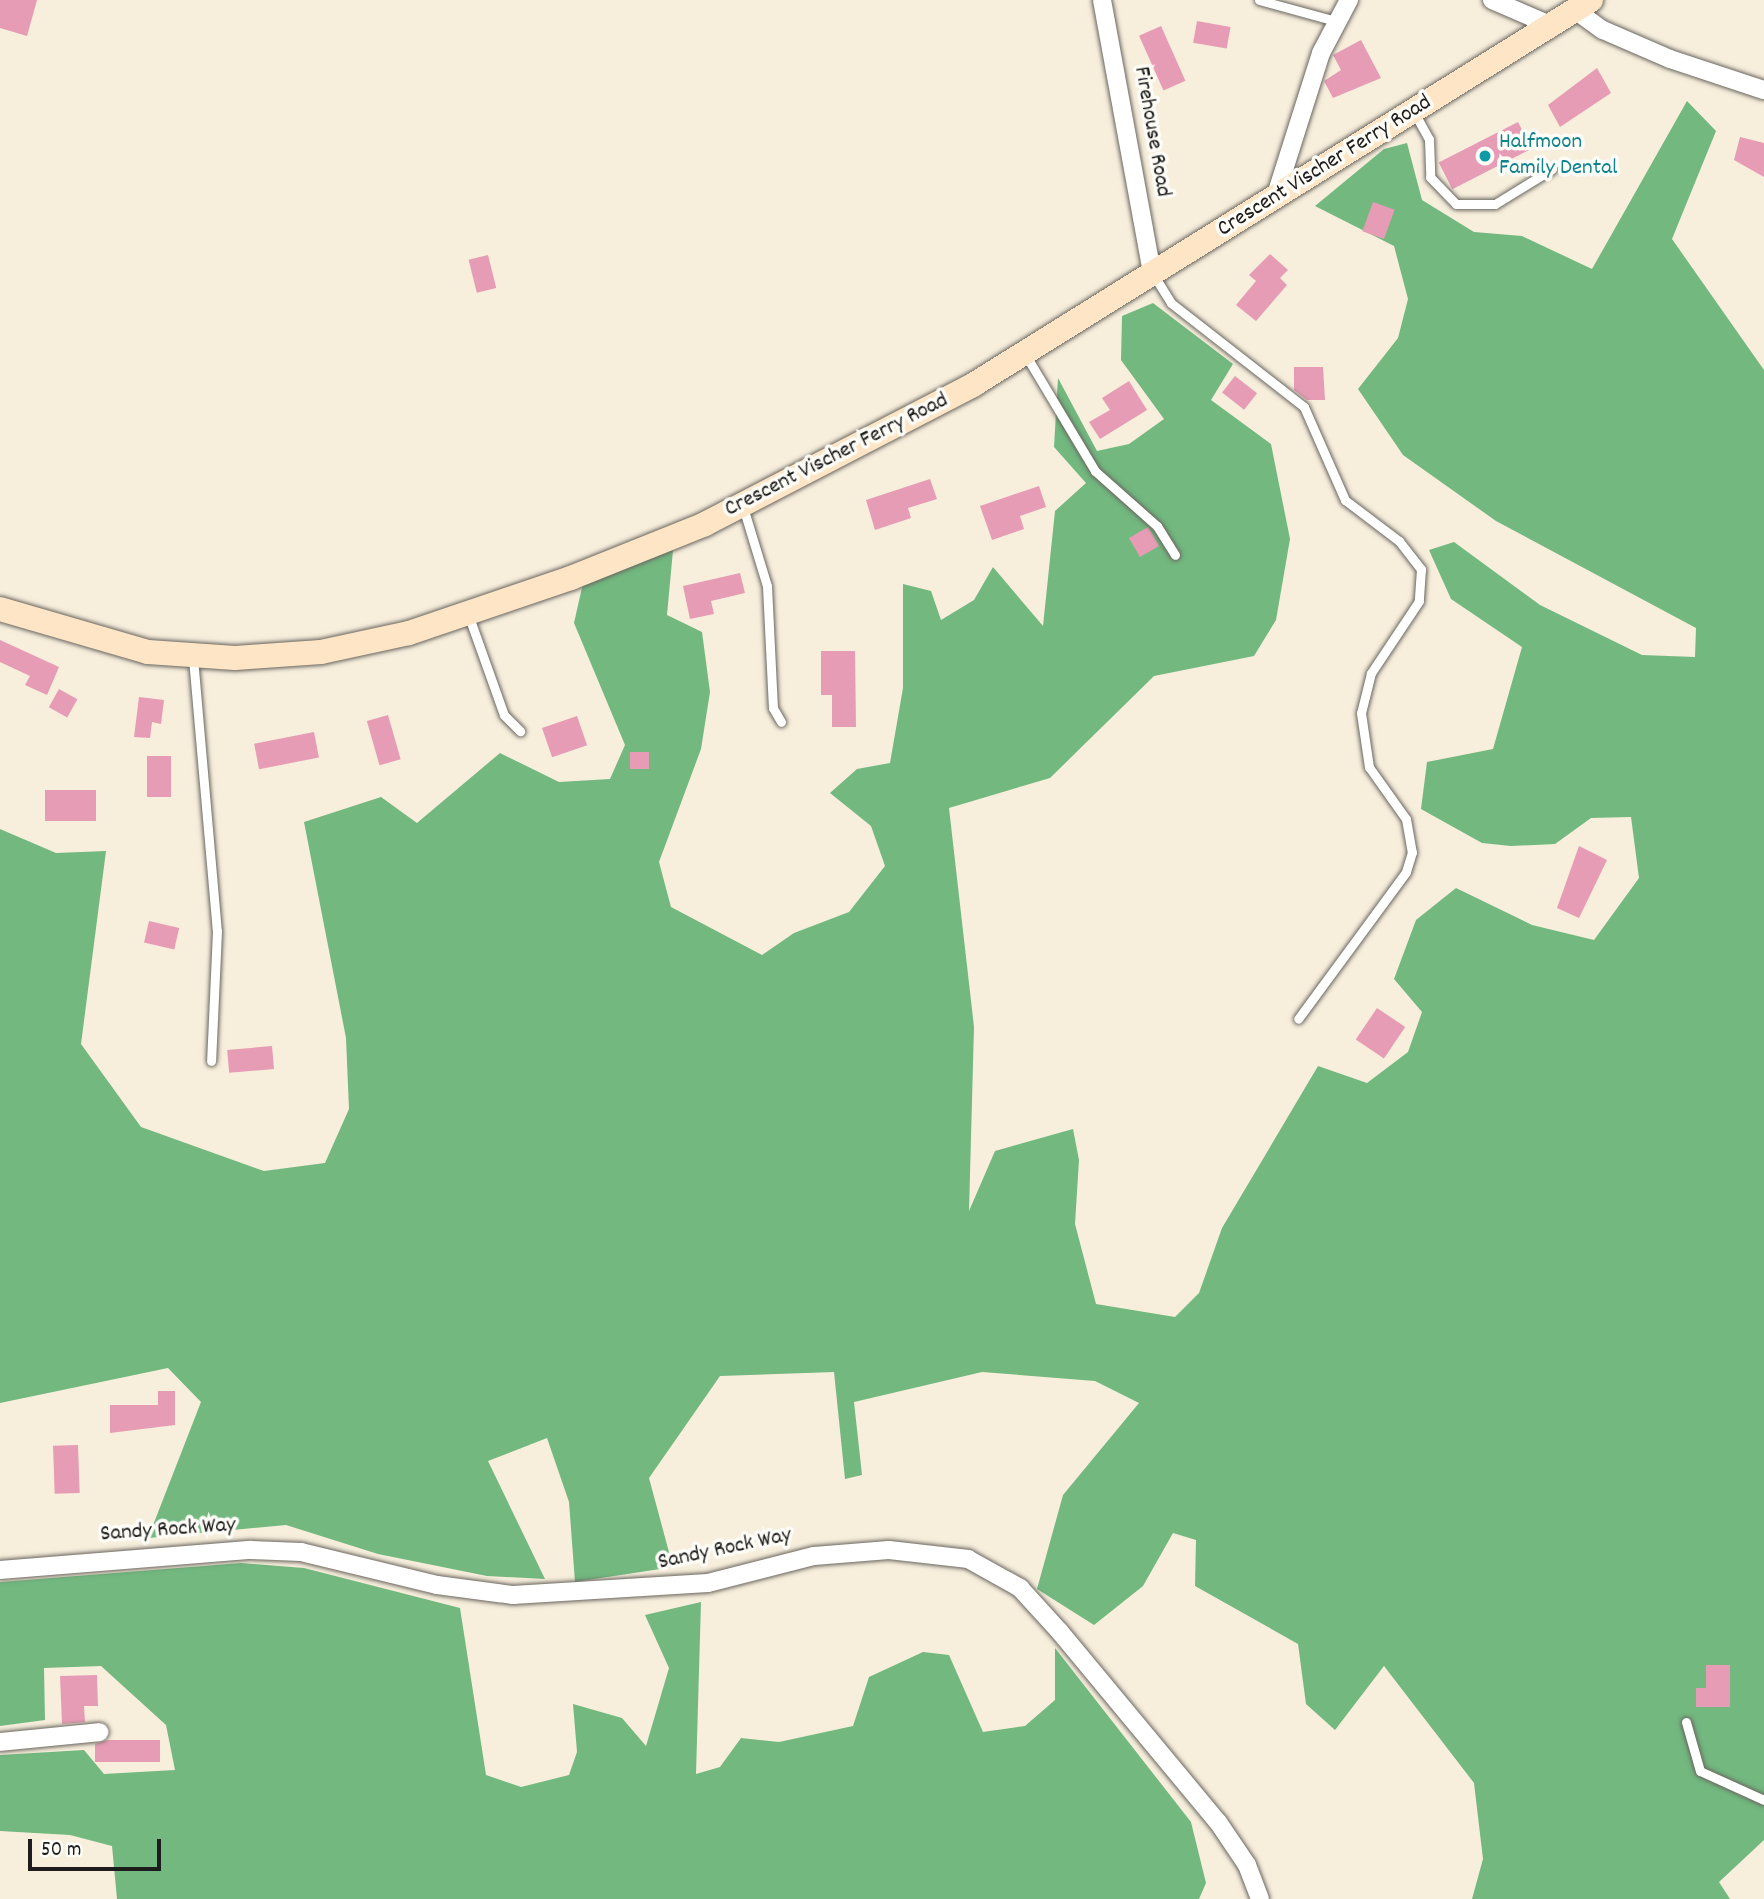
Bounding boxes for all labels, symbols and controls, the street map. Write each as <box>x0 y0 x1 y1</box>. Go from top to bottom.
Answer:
street label: Firehouse Road <box>1126 65 1176 199</box>
street label: Crescent Vischer Ferry Road <box>1213 90 1437 244</box>
place label: Halfmoon Family Dental <box>1499 129 1617 183</box>
marker: Halfmoon Family Dental <box>1477 148 1493 164</box>
street label: Crescent Vischer Ferry Road <box>721 388 953 524</box>
street label: Sandy Rock Way <box>99 1513 237 1549</box>
street label: Sandy Rock Way <box>656 1522 794 1578</box>
scale bar <box>32 1826 164 1870</box>
text: 50 m <box>41 1836 81 1866</box>

